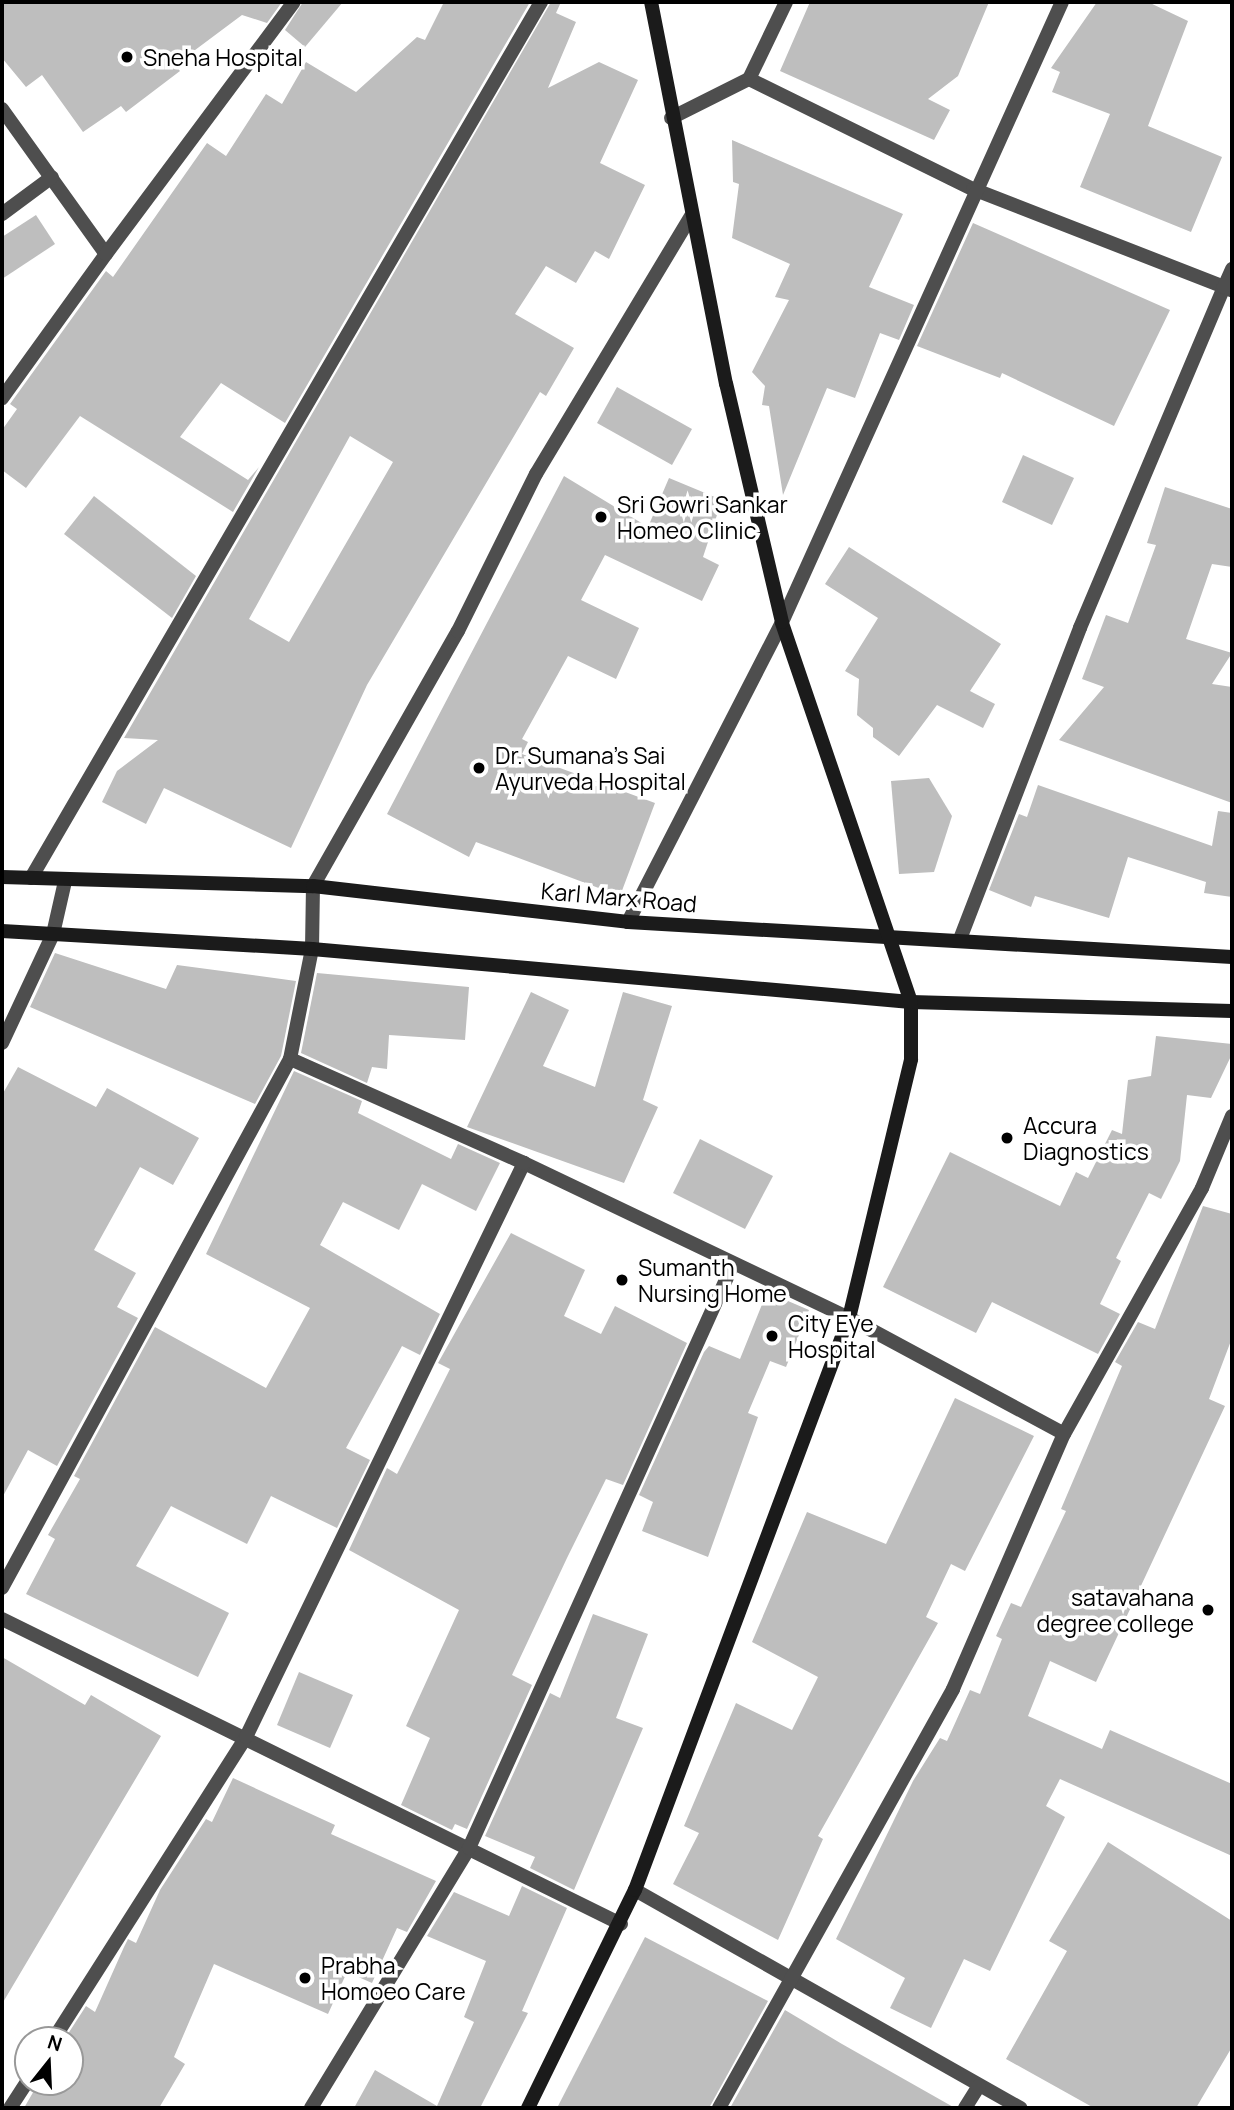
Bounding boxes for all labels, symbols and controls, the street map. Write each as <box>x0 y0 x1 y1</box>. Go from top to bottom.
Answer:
place label: Sneha Hospital <box>143 43 303 71</box>
marker: Sneha Hospital <box>117 47 137 67</box>
place label: Sri Gowri Sankar Homeo Clinic <box>617 490 788 544</box>
marker: Sri Gowri Sankar Homeo Clinic <box>591 507 611 527</box>
place label: Dr. Sumana's Sai Ayurveda Hospital <box>495 741 686 795</box>
marker: Dr. Sumana's Sai Ayurveda Hospital <box>469 758 489 778</box>
street label: Karl Marx Road <box>540 876 698 918</box>
place label: Accura Diagnostics <box>1023 1111 1149 1165</box>
marker: Accura Diagnostics <box>997 1128 1017 1148</box>
place label: Sumanth Nursing Home <box>638 1253 787 1307</box>
marker: Sumanth Nursing Home <box>612 1270 632 1290</box>
place label: City Eye Hospital <box>788 1309 876 1363</box>
marker: City Eye Hospital <box>762 1326 782 1346</box>
place label: satavahana degree college <box>1037 1583 1194 1637</box>
marker: satavahana degree college <box>1200 1602 1216 1618</box>
place label: Prabha Homoeo Care <box>321 1951 466 2005</box>
marker: Prabha Homoeo Care <box>295 1968 315 1988</box>
north arrow <box>14 2026 84 2096</box>
text: N <box>44 2028 65 2057</box>

